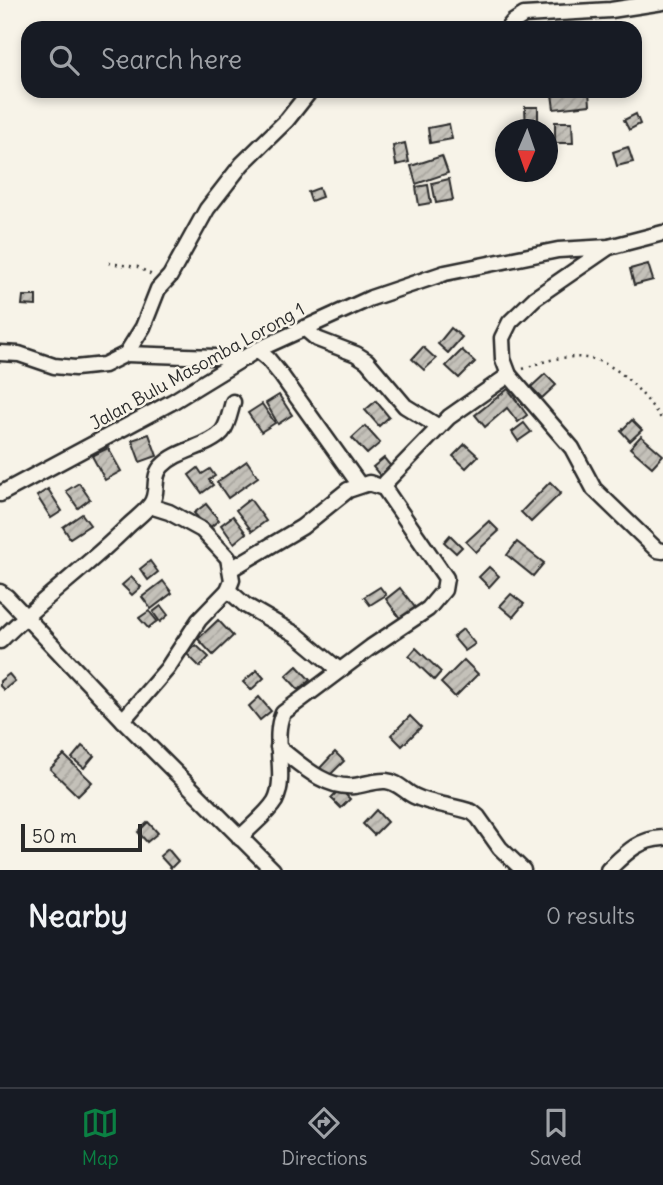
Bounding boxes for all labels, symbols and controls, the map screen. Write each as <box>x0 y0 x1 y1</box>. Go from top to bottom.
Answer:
search box <box>21 21 642 98</box>
icon: search <box>45 41 83 79</box>
text: Search here <box>101 43 242 76</box>
north arrow <box>495 119 558 182</box>
street label: Jalan Bulu Masomba Lorong 1 <box>86 297 308 435</box>
scale bar <box>21 821 142 853</box>
text: 50 m <box>32 824 77 848</box>
text: Nearby <box>28 897 128 935</box>
text: 0 results <box>546 901 635 930</box>
tab: Map <box>81 1104 119 1170</box>
tab: Directions <box>282 1104 367 1170</box>
tab: Saved <box>530 1104 582 1170</box>

